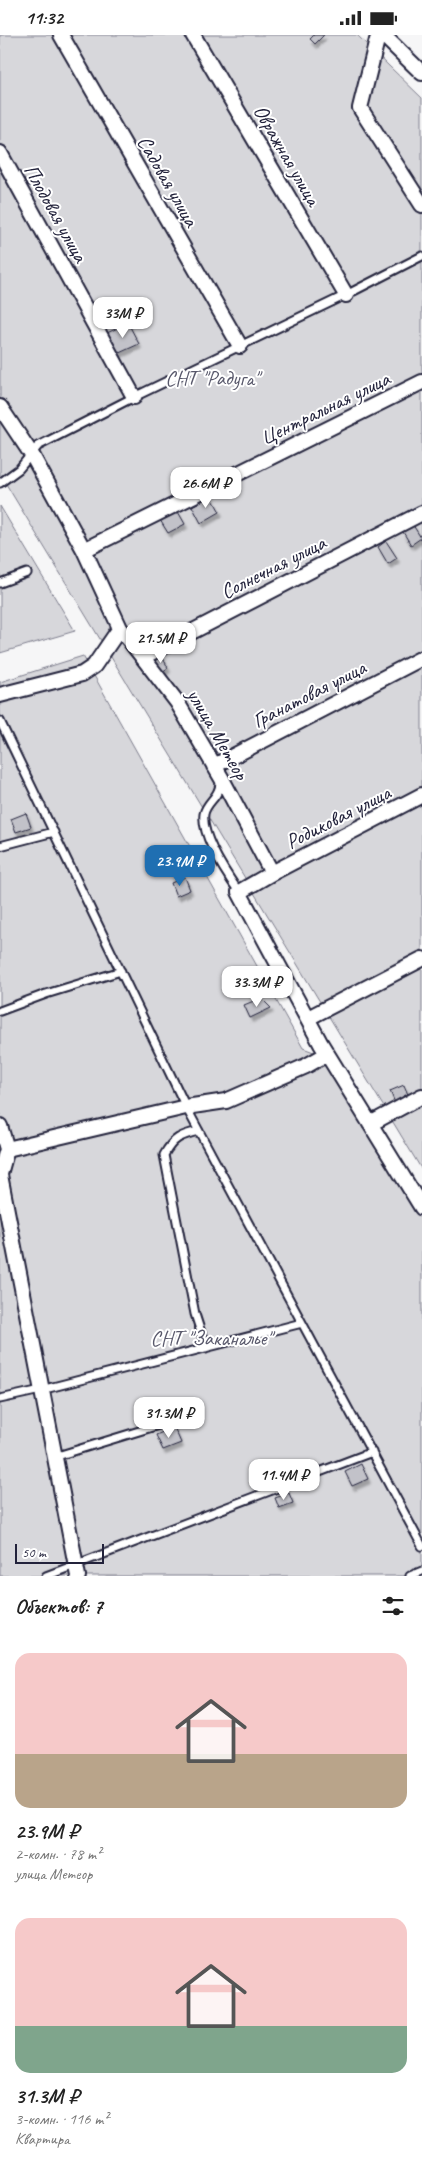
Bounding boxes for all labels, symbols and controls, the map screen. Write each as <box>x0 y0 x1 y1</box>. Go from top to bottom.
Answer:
text: 11:32 <box>25 6 63 30</box>
street label: Овражная улица <box>248 100 328 212</box>
street label: Садовая улица <box>132 131 205 233</box>
street label: Плодовая улица <box>18 159 95 268</box>
pin: 33M ₽ <box>88 297 158 339</box>
text: 33M ₽ <box>104 303 142 323</box>
park label: СНТ "Радуга" <box>165 365 263 391</box>
street label: Центральная улица <box>256 365 396 451</box>
pin: 26.6M ₽ <box>160 467 252 509</box>
text: 26.6M ₽ <box>181 473 231 493</box>
street label: Солнечная улица <box>216 529 332 605</box>
pin: 21.5M ₽ <box>115 621 207 664</box>
text: 21.5M ₽ <box>137 628 185 648</box>
street label: Гранатовая улица <box>248 654 371 734</box>
street label: улица Метеор <box>180 682 255 785</box>
street label: Родиковая улица <box>281 779 396 854</box>
pin: 23.9M ₽ <box>134 845 226 887</box>
text: 23.9M ₽ <box>156 851 204 871</box>
pin: 33.3M ₽ <box>211 965 303 1008</box>
text: 33.3M ₽ <box>233 972 281 992</box>
park label: СНТ "Заканалье" <box>151 1325 275 1351</box>
pin: 31.3M ₽ <box>123 1397 215 1439</box>
text: 31.3M ₽ <box>145 1403 193 1423</box>
pin: 11.4M ₽ <box>238 1459 330 1501</box>
text: 11.4M ₽ <box>260 1465 308 1485</box>
scale bar <box>15 1541 104 1564</box>
text: 50 m <box>22 1544 46 1561</box>
icon: filters <box>379 1592 407 1620</box>
text: Объектов: 7 <box>15 1593 103 1619</box>
icon: home <box>166 1686 256 1776</box>
text: 23.9M ₽ <box>15 1818 79 1844</box>
text: 2-комн. · 78 m² <box>15 1844 101 1864</box>
text: улица Метеор <box>15 1864 92 1884</box>
icon: home <box>166 1951 256 2041</box>
text: 31.3M ₽ <box>15 2083 79 2109</box>
text: 3-комн. · 116 m² <box>15 2109 108 2129</box>
text: Квартира <box>15 2129 70 2149</box>

